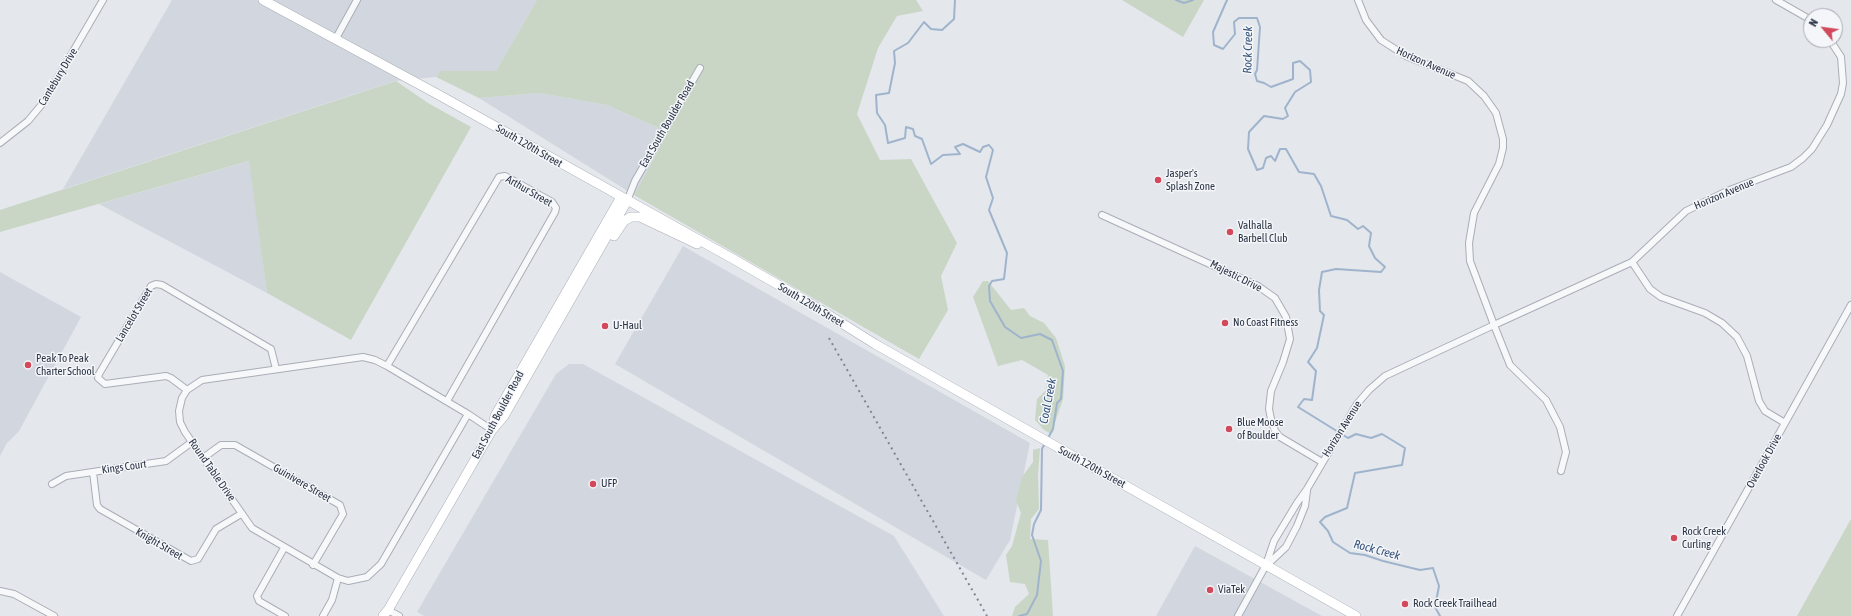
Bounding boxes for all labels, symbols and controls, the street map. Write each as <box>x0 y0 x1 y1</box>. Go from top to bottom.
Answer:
north arrow <box>1803 8 1843 48</box>
text: N <box>1807 17 1820 28</box>
water label: Rock Creek <box>1240 26 1256 74</box>
street label: Horizon Avenue <box>1394 44 1458 82</box>
street label: Cantebury Drive <box>36 46 80 108</box>
street label: East South Boulder Road <box>637 78 697 170</box>
street label: South 120th Street <box>493 122 565 170</box>
place label: Jasper's Splash Zone <box>1166 167 1215 193</box>
street label: Arthur Street <box>504 172 554 210</box>
marker: Jasper's Splash Zone <box>1153 175 1163 185</box>
street label: Horizon Avenue <box>1692 175 1756 213</box>
place label: Valhalla Barbell Club <box>1238 219 1288 245</box>
marker: Valhalla Barbell Club <box>1225 227 1235 237</box>
street label: Majestic Drive <box>1208 257 1264 295</box>
street label: South 120th Street <box>776 280 846 330</box>
street label: Lancelot Street <box>113 286 155 344</box>
place label: No Coast Fitness <box>1233 316 1298 330</box>
marker: No Coast Fitness <box>1220 318 1230 328</box>
place label: U-Haul <box>613 319 642 333</box>
marker: U-Haul <box>600 321 610 331</box>
place label: Peak To Peak Charter School <box>36 352 95 378</box>
marker: Peak To Peak Charter School <box>23 360 33 370</box>
street label: East South Boulder Road <box>469 369 527 461</box>
water label: Coal Creek <box>1037 377 1059 425</box>
street label: Horizon Avenue <box>1320 399 1364 459</box>
place label: Blue Moose of Boulder <box>1237 416 1284 442</box>
marker: Blue Moose of Boulder <box>1224 424 1234 434</box>
street label: Overlook Drive <box>1744 432 1784 490</box>
street label: Round Table Drive <box>186 436 238 504</box>
street label: South 120th Street <box>1056 443 1128 491</box>
street label: Kings Court <box>101 457 147 477</box>
street label: Guinivere Street <box>271 461 333 505</box>
place label: UFP <box>601 477 617 491</box>
marker: UFP <box>588 479 598 489</box>
street label: Knight Street <box>133 525 185 563</box>
place label: Rock Creek Curling <box>1682 525 1726 551</box>
marker: Rock Creek Curling <box>1669 533 1679 543</box>
water label: Rock Creek <box>1352 537 1402 563</box>
place label: ViaTek <box>1218 583 1245 597</box>
marker: ViaTek <box>1205 585 1215 595</box>
place label: Rock Creek Trailhead <box>1413 597 1497 611</box>
marker: Rock Creek Trailhead <box>1400 599 1410 609</box>

